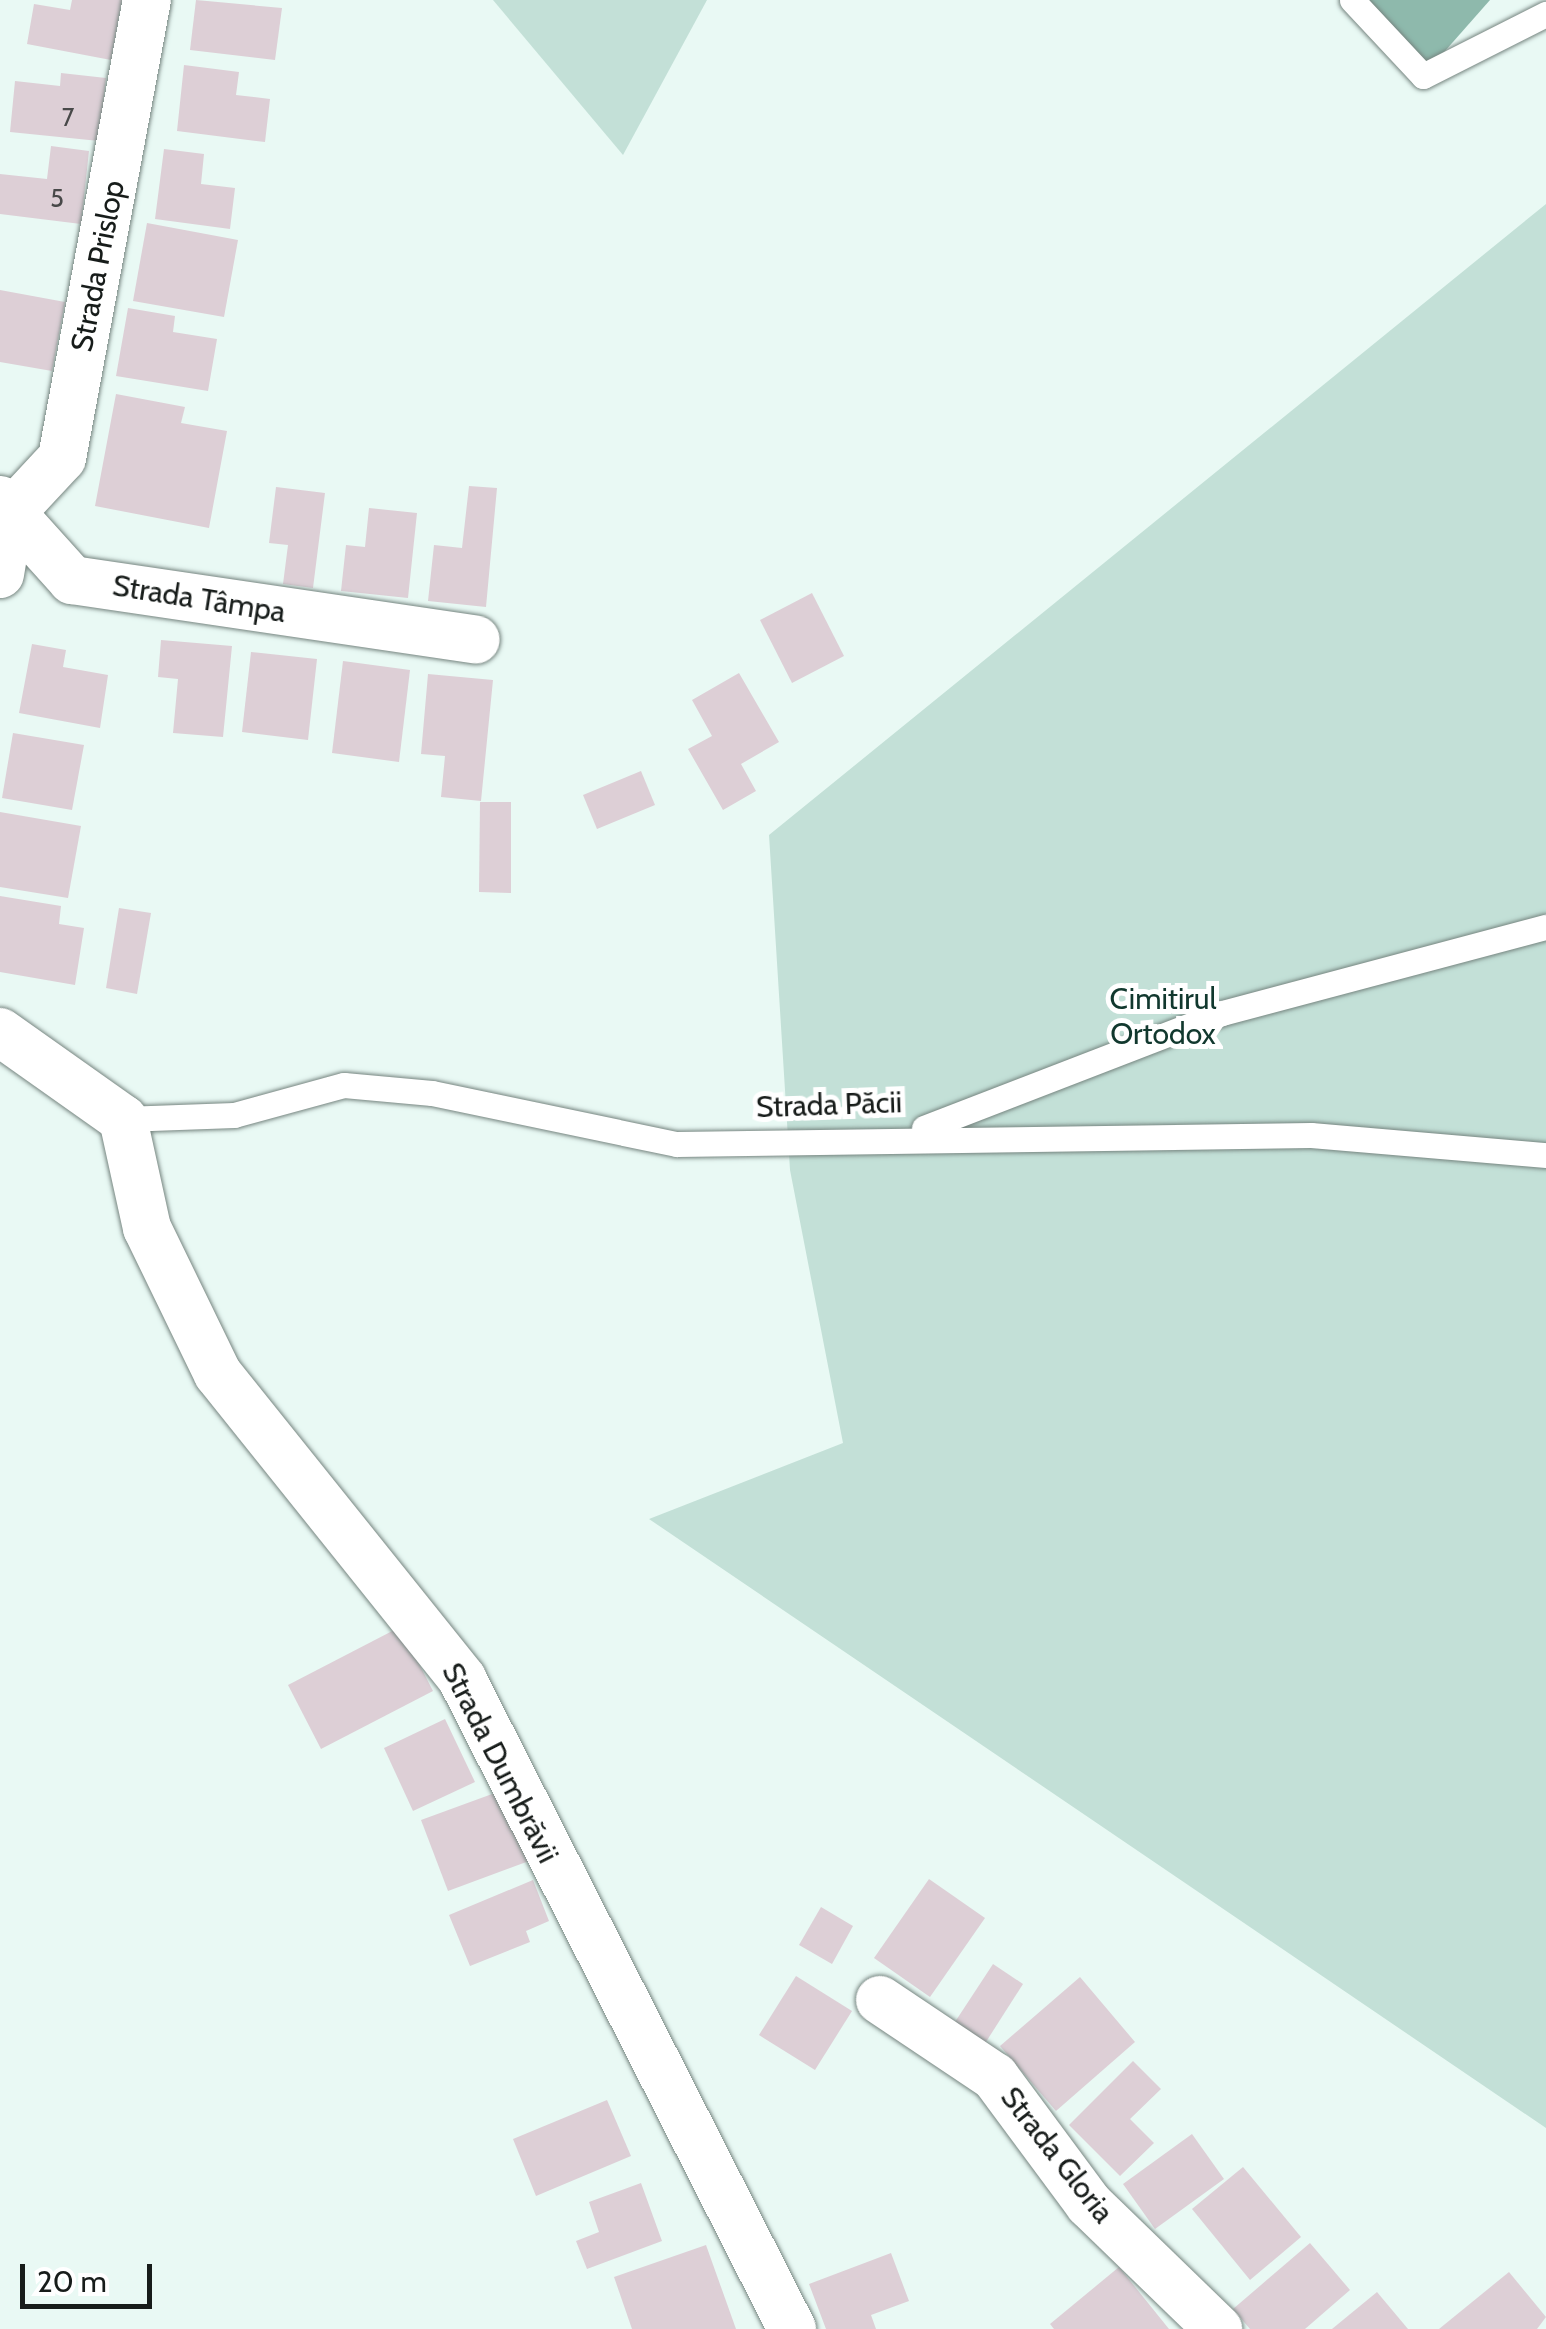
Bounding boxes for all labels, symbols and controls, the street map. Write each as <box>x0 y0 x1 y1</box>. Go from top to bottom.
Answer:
house number: 7 <box>62 102 74 132</box>
street label: Strada Prislop <box>64 177 132 355</box>
house number: 5 <box>50 183 64 213</box>
street label: Strada Tâmpa <box>110 568 288 630</box>
park label: Cimitirul Ortodox <box>1109 981 1217 1052</box>
street label: Strada Păcii <box>755 1084 903 1126</box>
street label: Strada Dumbrăvii <box>434 1657 566 1869</box>
street label: Strada Gloria <box>993 2080 1121 2230</box>
scale bar <box>25 2244 158 2306</box>
text: 20 m <box>37 2263 107 2300</box>

